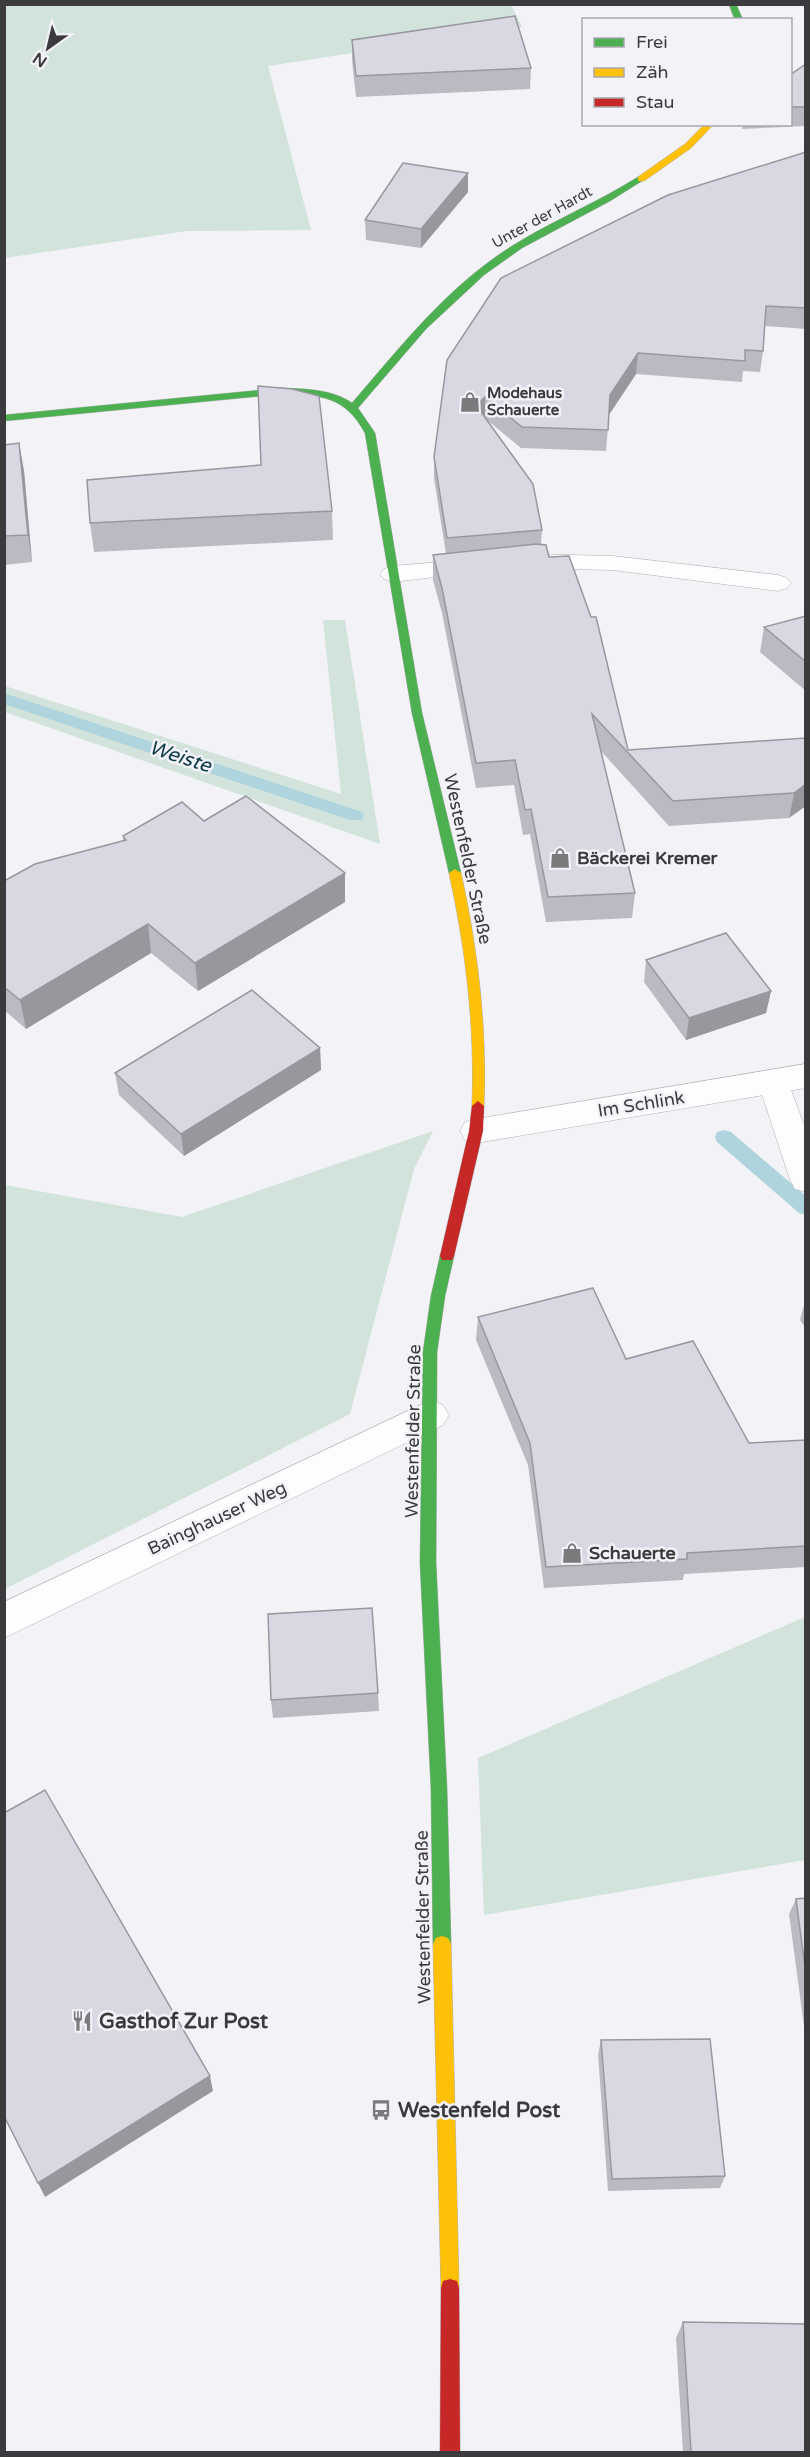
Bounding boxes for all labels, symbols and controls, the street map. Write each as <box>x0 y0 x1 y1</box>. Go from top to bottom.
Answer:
north arrow <box>18 18 78 78</box>
legend <box>582 18 792 126</box>
text: Frei <box>636 31 668 53</box>
text: N <box>29 48 51 71</box>
text: Zäh <box>636 61 669 83</box>
text: Stau <box>636 91 675 113</box>
street label: Unter der Hardt <box>489 182 596 252</box>
place label: Modehaus Schauerte <box>487 384 562 419</box>
shop icon: Modehaus Schauerte <box>458 390 482 414</box>
water label: Weiste <box>146 736 216 779</box>
street label: Westenfelder Straße <box>439 772 497 946</box>
shop icon: Bäckerei Kremer <box>548 846 572 870</box>
place label: Bäckerei Kremer <box>577 847 719 869</box>
street label: Im Schlink <box>596 1086 686 1122</box>
street label: Westenfelder Straße <box>400 1344 426 1518</box>
street label: Bainghauser Weg <box>144 1476 290 1560</box>
shop icon: Schauerte <box>560 1541 584 1565</box>
place label: Schauerte <box>589 1542 676 1564</box>
street label: Westenfelder Straße <box>410 1830 436 2004</box>
restaurant icon: Gasthof Zur Post <box>70 2009 94 2033</box>
place label: Gasthof Zur Post <box>99 2009 268 2034</box>
bus stop icon: Westenfeld Post <box>369 2098 393 2122</box>
place label: Westenfeld Post <box>398 2098 560 2123</box>

